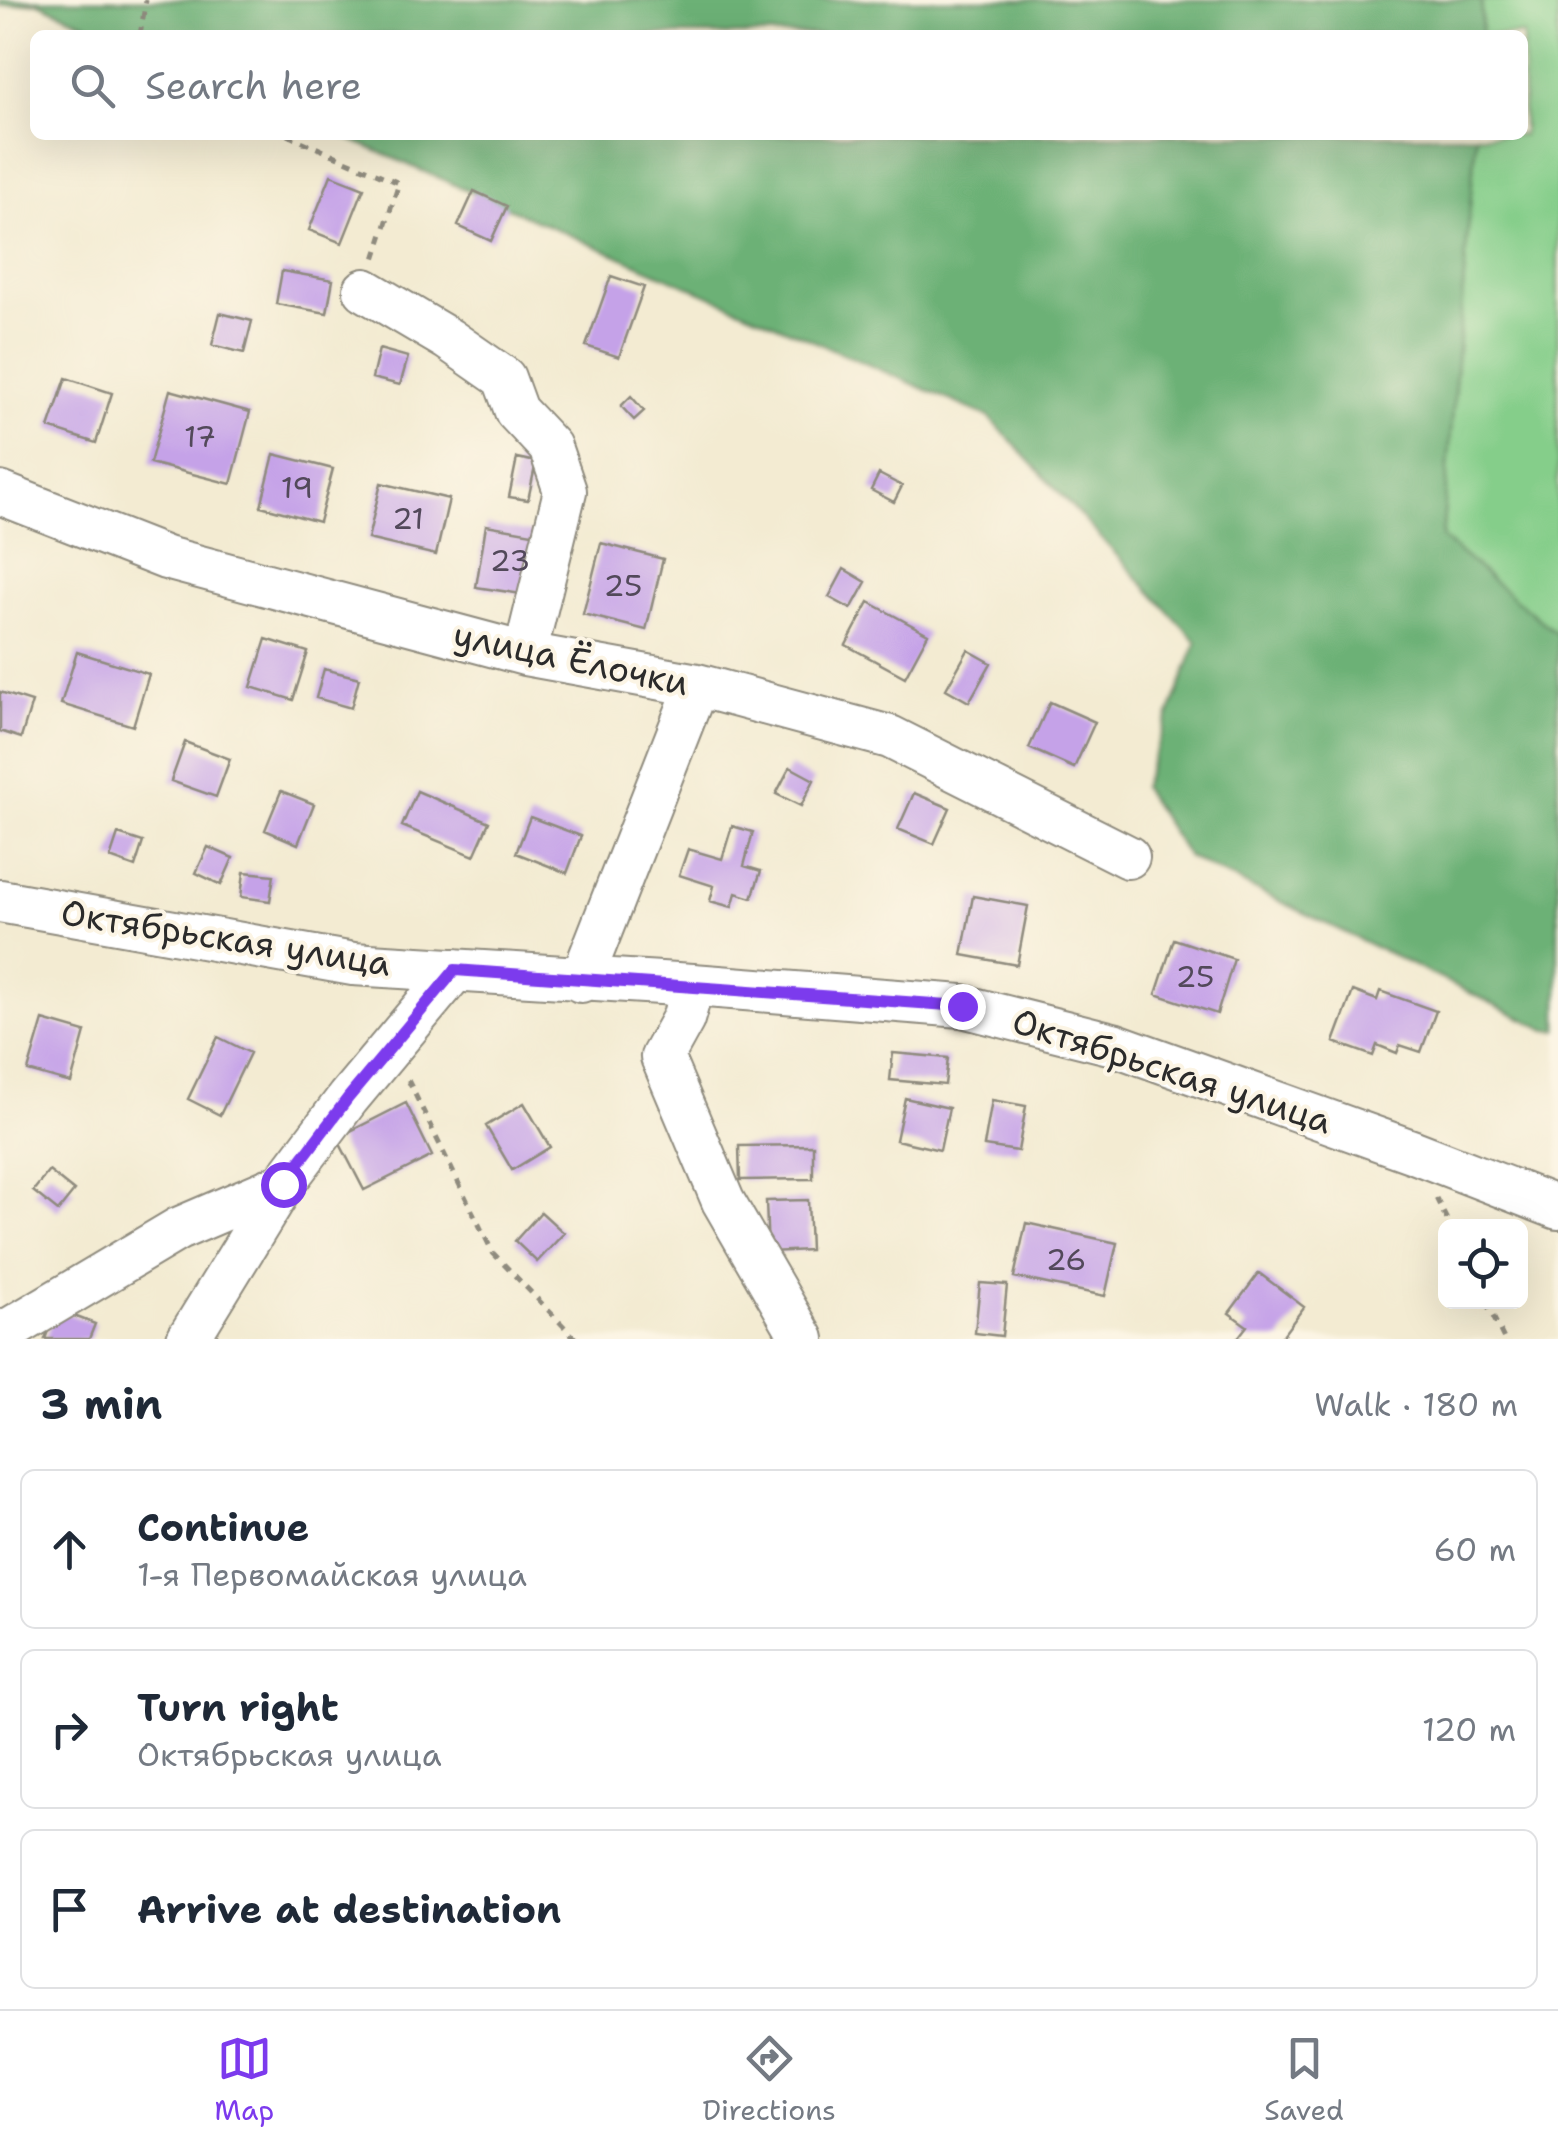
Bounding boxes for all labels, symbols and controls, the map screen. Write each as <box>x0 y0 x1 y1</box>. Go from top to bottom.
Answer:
search box <box>30 30 1528 140</box>
icon: search <box>65 58 120 113</box>
text: Search here <box>145 60 362 111</box>
house number: 17 <box>184 416 216 457</box>
house number: 19 <box>281 467 313 508</box>
house number: 21 <box>392 498 424 539</box>
house number: 23 <box>490 540 530 581</box>
house number: 25 <box>604 565 642 606</box>
street label: улица Ёлочки <box>449 611 693 706</box>
street label: Октябрьская улица <box>58 888 394 987</box>
house number: 25 <box>1176 956 1214 997</box>
route end <box>940 984 986 1030</box>
street label: Октябрьская улица <box>1006 997 1338 1144</box>
route start <box>261 1162 307 1208</box>
map controls <box>1438 1219 1528 1309</box>
button: locate <box>1438 1219 1528 1309</box>
house number: 26 <box>1046 1239 1086 1280</box>
text: 3 min <box>40 1376 162 1432</box>
text: Walk · 180 m <box>1314 1383 1518 1426</box>
text: Continue <box>137 1502 309 1553</box>
icon: ahead <box>42 1522 97 1577</box>
text: 60 m <box>1434 1528 1516 1571</box>
text: 1-я Первомайская улица <box>137 1553 527 1596</box>
text: Turn right <box>137 1682 339 1733</box>
icon: right <box>42 1702 97 1757</box>
text: 120 m <box>1422 1708 1516 1751</box>
text: Октябрьская улица <box>137 1733 442 1776</box>
icon: arrive <box>42 1882 97 1937</box>
text: Arrive at destination <box>137 1884 561 1935</box>
tab: Map <box>214 2031 274 2129</box>
tab: Directions <box>703 2031 836 2129</box>
tab: Saved <box>1264 2031 1344 2129</box>

